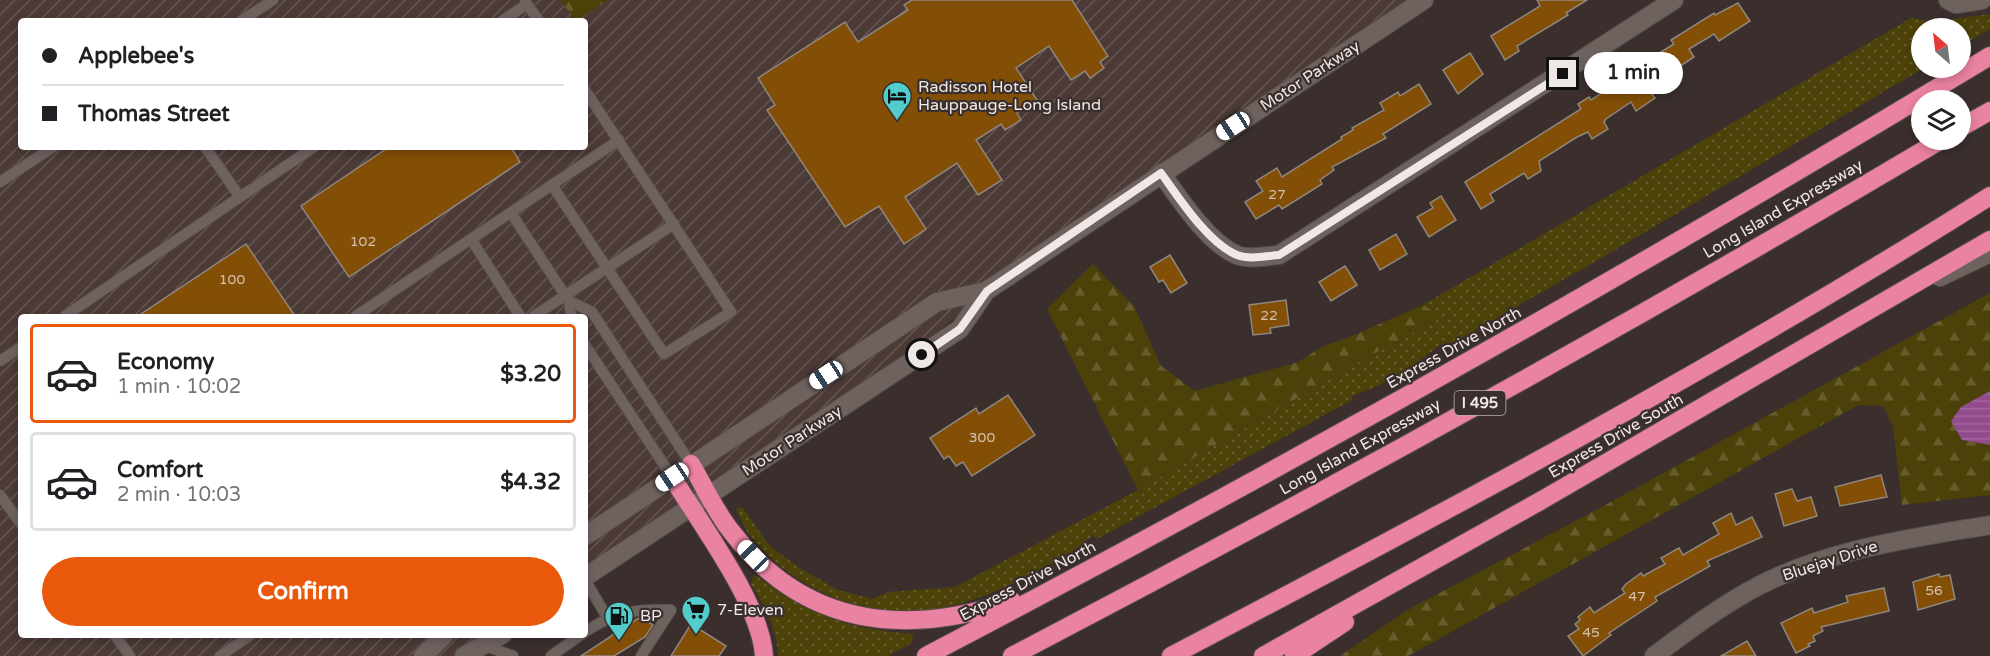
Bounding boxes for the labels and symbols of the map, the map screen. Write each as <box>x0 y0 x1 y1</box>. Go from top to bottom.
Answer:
north arrow <box>1911 18 1971 78</box>
street label: Motor Parkway <box>1256 36 1364 116</box>
callout: 1 min <box>1584 53 1683 95</box>
route end <box>1549 60 1576 87</box>
place label: Radisson Hotel Hauppauge-Long Island <box>918 77 1101 115</box>
hotel icon: Radisson Hotel Hauppauge-Long Island <box>881 80 913 122</box>
car <box>1213 109 1253 143</box>
street label: Long Island Expressway <box>1700 155 1867 263</box>
house number: 27 <box>1268 186 1286 203</box>
house number: 102 <box>350 233 376 250</box>
house number: 100 <box>219 271 245 288</box>
street label: Express Drive North <box>1383 303 1525 393</box>
house number: 22 <box>1260 307 1278 324</box>
route start <box>908 341 935 368</box>
car <box>806 358 846 392</box>
street label: Express Drive South <box>1545 389 1687 483</box>
road number: I 495 <box>1454 391 1506 415</box>
street label: Long Island Expressway <box>1276 394 1444 500</box>
street label: Motor Parkway <box>738 401 846 481</box>
house number: 300 <box>969 429 995 446</box>
car <box>652 459 692 495</box>
street label: Bluejay Drive <box>1780 536 1880 586</box>
car <box>734 537 772 575</box>
street label: Express Drive North <box>956 537 1100 625</box>
house number: 56 <box>1925 582 1943 599</box>
house number: 47 <box>1628 588 1646 605</box>
supermarket icon: 7-Eleven <box>680 594 712 636</box>
fuel station icon: BP <box>603 600 635 642</box>
place label: 7-Eleven <box>717 600 784 620</box>
place label: BP <box>640 606 662 626</box>
house number: 45 <box>1582 624 1600 641</box>

